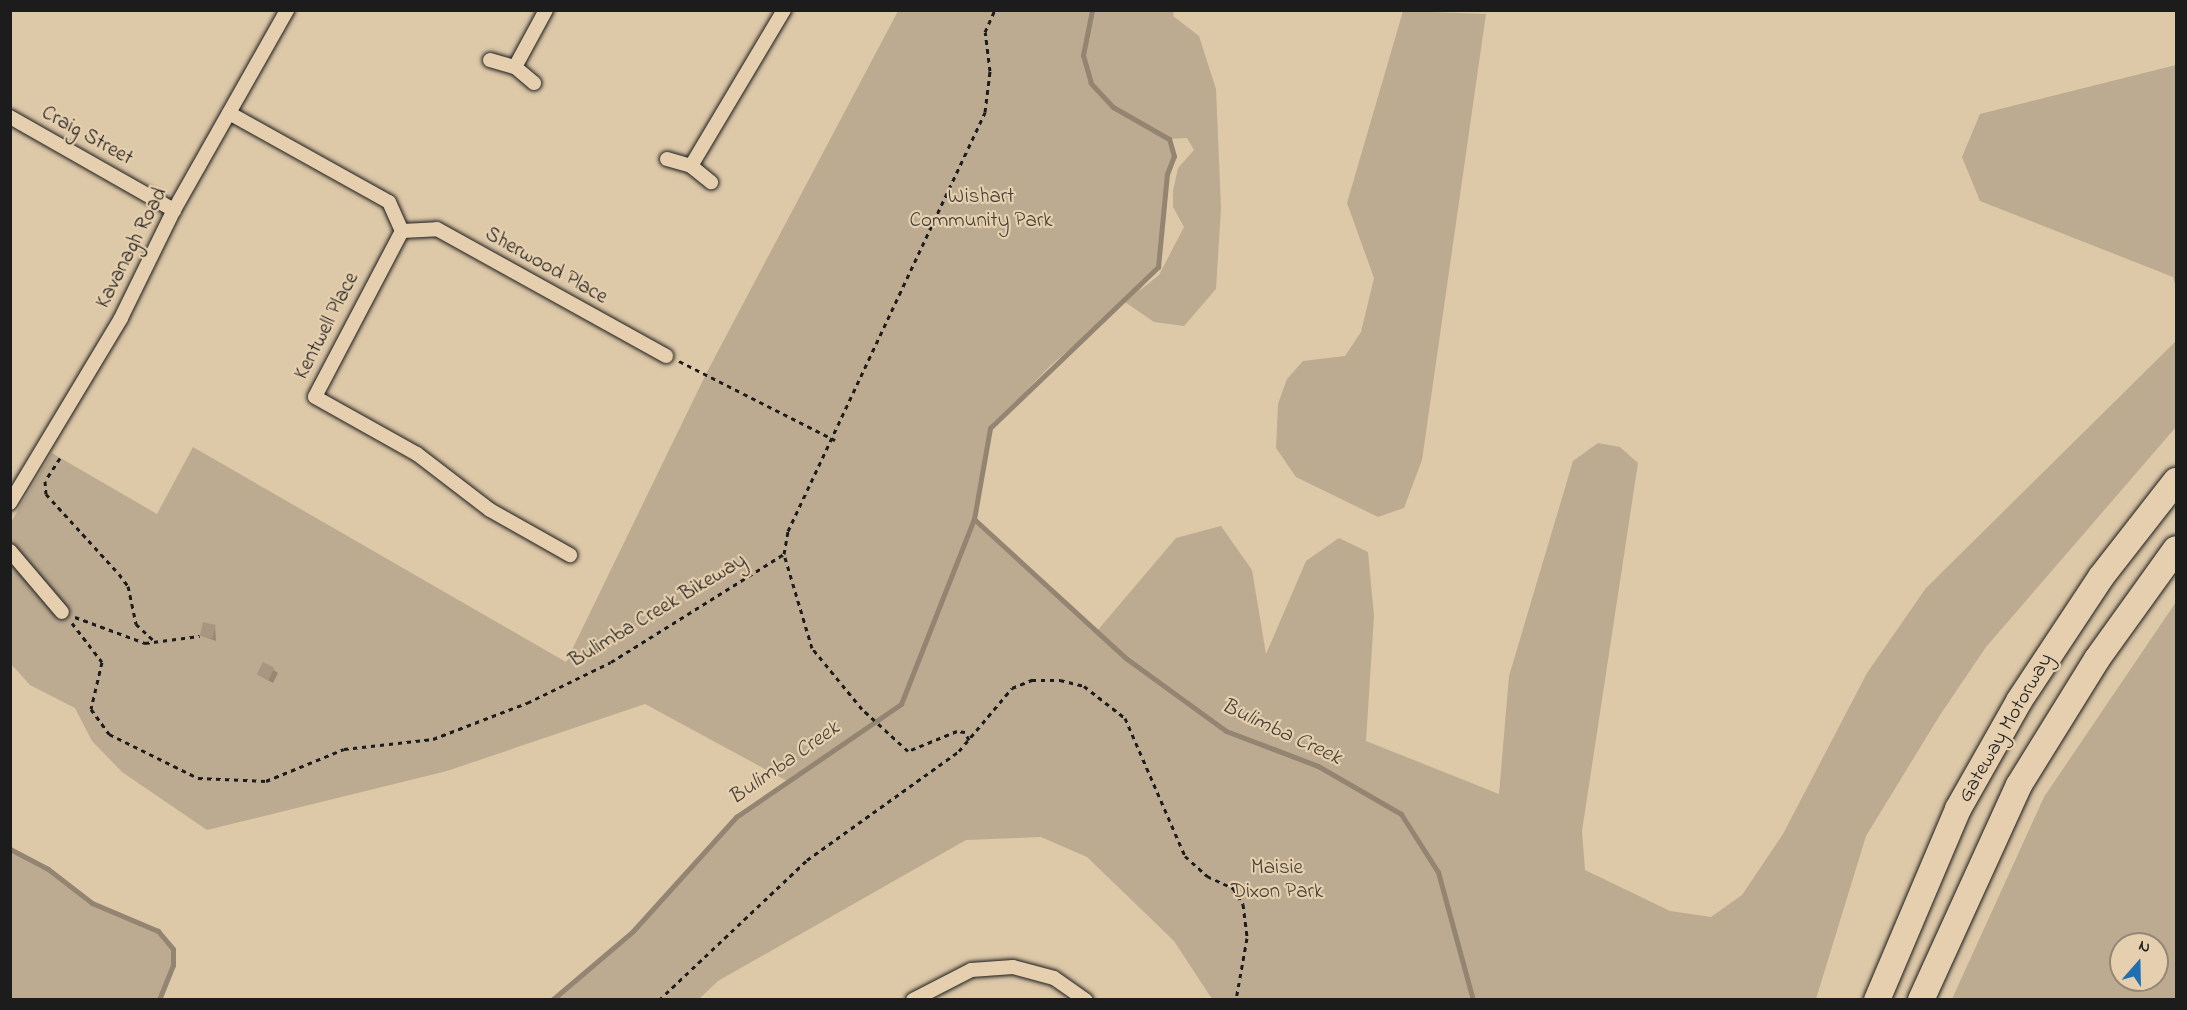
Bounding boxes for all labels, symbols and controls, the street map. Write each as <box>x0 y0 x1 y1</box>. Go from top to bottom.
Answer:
street label: Craig Street <box>37 101 137 171</box>
street label: Kavanagh Road <box>91 183 173 313</box>
park label: Wishart Community Park <box>909 184 1053 234</box>
street label: Sherwood Place <box>480 222 612 310</box>
street label: Kentwell Place <box>289 268 365 384</box>
street label: Bulimba Creek Bikeway <box>565 548 751 674</box>
street label: Gateway Motorway <box>1953 649 2059 807</box>
water label: Bulimba Creek <box>1217 694 1345 772</box>
water label: Bulimba Creek <box>724 716 846 812</box>
park label: Maisie Dixon Park <box>1231 855 1323 905</box>
north arrow <box>2109 932 2169 992</box>
text: N <box>2135 934 2154 960</box>

